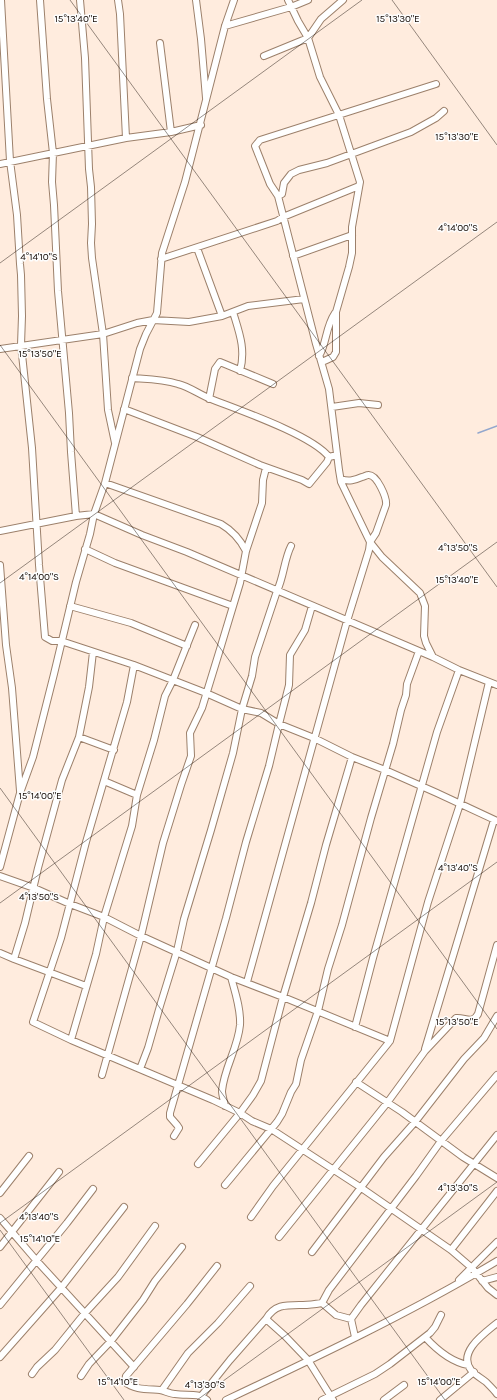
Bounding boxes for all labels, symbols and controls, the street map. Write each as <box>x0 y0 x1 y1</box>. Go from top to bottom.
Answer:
text: 15°13'40"E <box>54 13 98 25</box>
text: 15°13'30"E <box>376 13 420 25</box>
text: 15°13'30"E <box>435 131 479 143</box>
text: 4°14'00"S <box>438 222 478 234</box>
text: 4°14'10"S <box>20 251 58 263</box>
text: 15°13'50"E <box>18 348 62 360</box>
text: 4°13'50"S <box>438 542 478 554</box>
text: 4°14'00"S <box>19 571 59 583</box>
text: 15°13'40"E <box>435 574 479 586</box>
text: 15°14'00"E <box>18 790 62 802</box>
text: 4°13'40"S <box>438 862 478 874</box>
text: 4°13'50"S <box>19 891 59 903</box>
text: 15°13'50"E <box>435 1016 479 1028</box>
text: 4°13'30"S <box>438 1182 478 1194</box>
text: 4°13'40"S <box>19 1211 59 1223</box>
text: 15°14'10"E <box>20 1233 60 1245</box>
text: 15°14'10"E <box>98 1376 138 1388</box>
text: 15°14'00"E <box>417 1376 461 1388</box>
text: 4°13'30"S <box>185 1379 225 1391</box>

